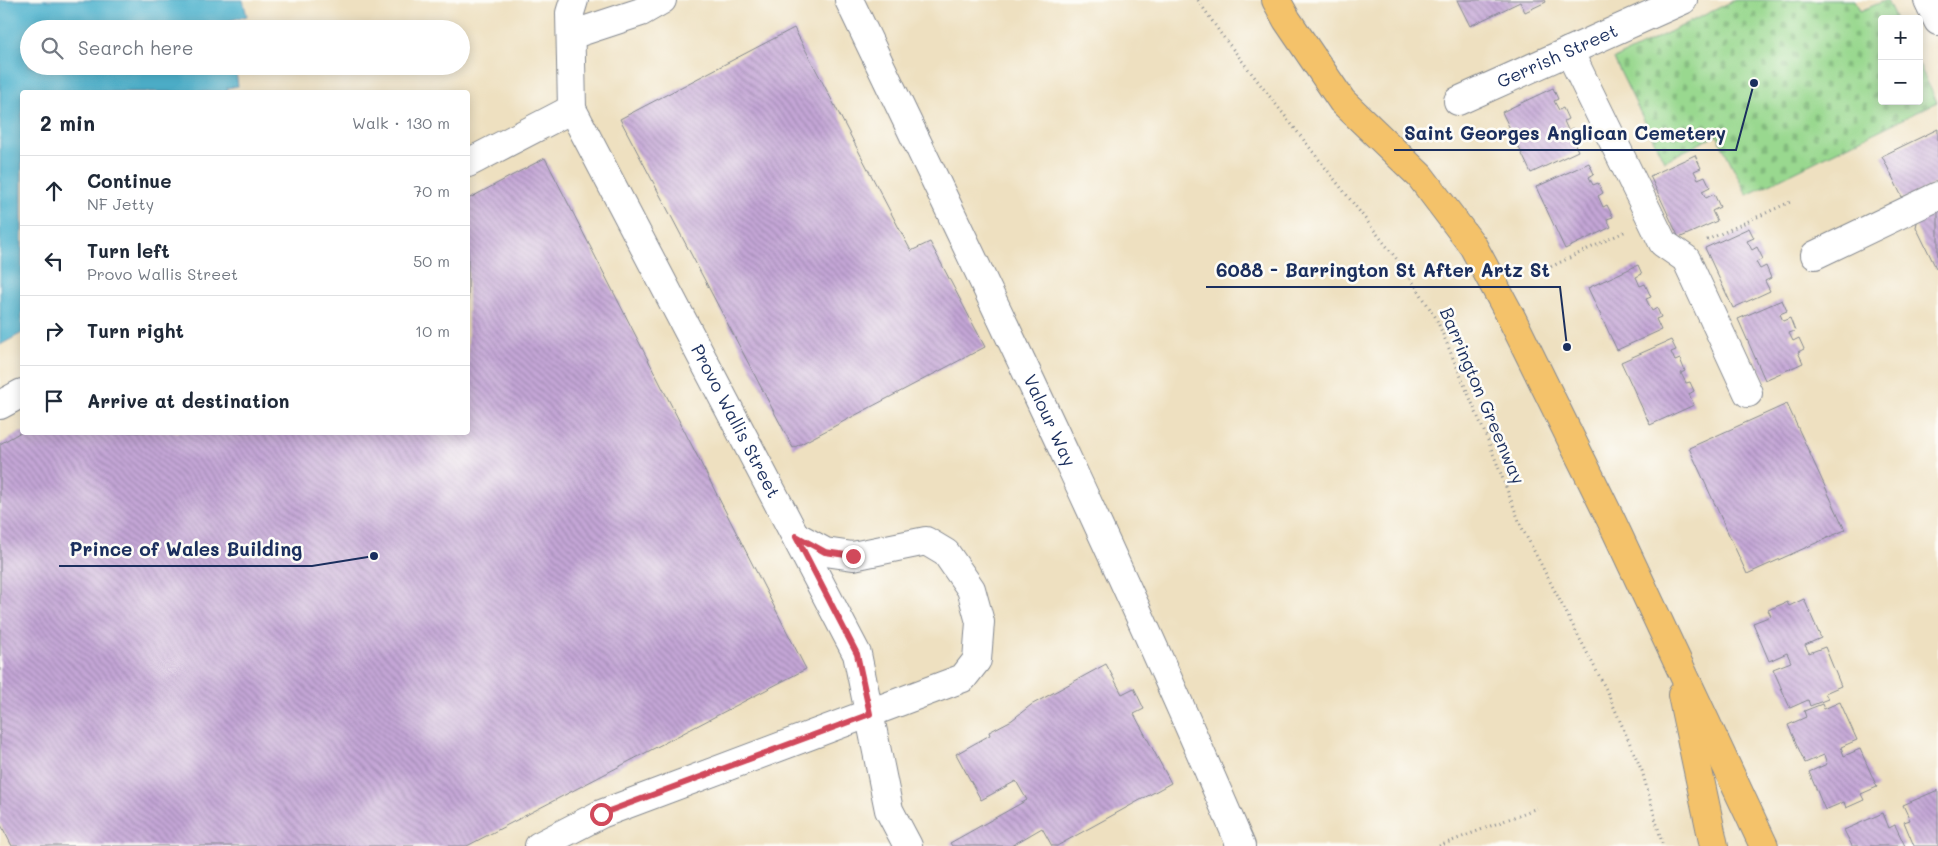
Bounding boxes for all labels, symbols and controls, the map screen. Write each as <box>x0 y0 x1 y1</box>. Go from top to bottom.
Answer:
map controls <box>1878 15 1923 105</box>
button: + <box>1878 15 1923 60</box>
street label: Gerrish Street <box>1493 18 1621 93</box>
search box <box>20 20 470 75</box>
icon: search <box>38 34 66 62</box>
text: Search here <box>78 35 194 60</box>
button: − <box>1878 60 1923 105</box>
text: 2 min <box>40 109 95 136</box>
text: Walk · 130 m <box>352 112 450 133</box>
callout: Saint Georges Anglican Cemetery <box>1394 116 1736 150</box>
text: Saint Georges Anglican Cemetery <box>1404 120 1726 145</box>
text: Continue <box>87 168 172 193</box>
icon: ahead <box>40 177 68 205</box>
text: 70 m <box>413 180 450 201</box>
text: NF Jetty <box>87 193 154 214</box>
text: Turn left <box>87 238 170 263</box>
icon: left <box>40 247 68 275</box>
text: 50 m <box>413 250 450 271</box>
callout: 6088 - Barrington St After Artz St <box>1206 253 1560 287</box>
text: 6088 - Barrington St After Artz St <box>1216 257 1550 282</box>
text: Provo Wallis Street <box>87 263 238 284</box>
street label: Barrington Greenway <box>1435 304 1531 488</box>
icon: right <box>40 317 68 345</box>
text: Turn right <box>87 318 184 343</box>
text: 10 m <box>415 320 450 341</box>
street label: Provo Wallis Street <box>686 340 786 502</box>
street label: Valour Way <box>1018 370 1082 470</box>
icon: arrive <box>40 387 68 415</box>
text: Arrive at destination <box>87 388 290 413</box>
callout: Prince of Wales Building <box>59 532 312 566</box>
text: Prince of Wales Building <box>70 536 302 561</box>
route end <box>842 545 865 568</box>
route start <box>590 803 613 826</box>

